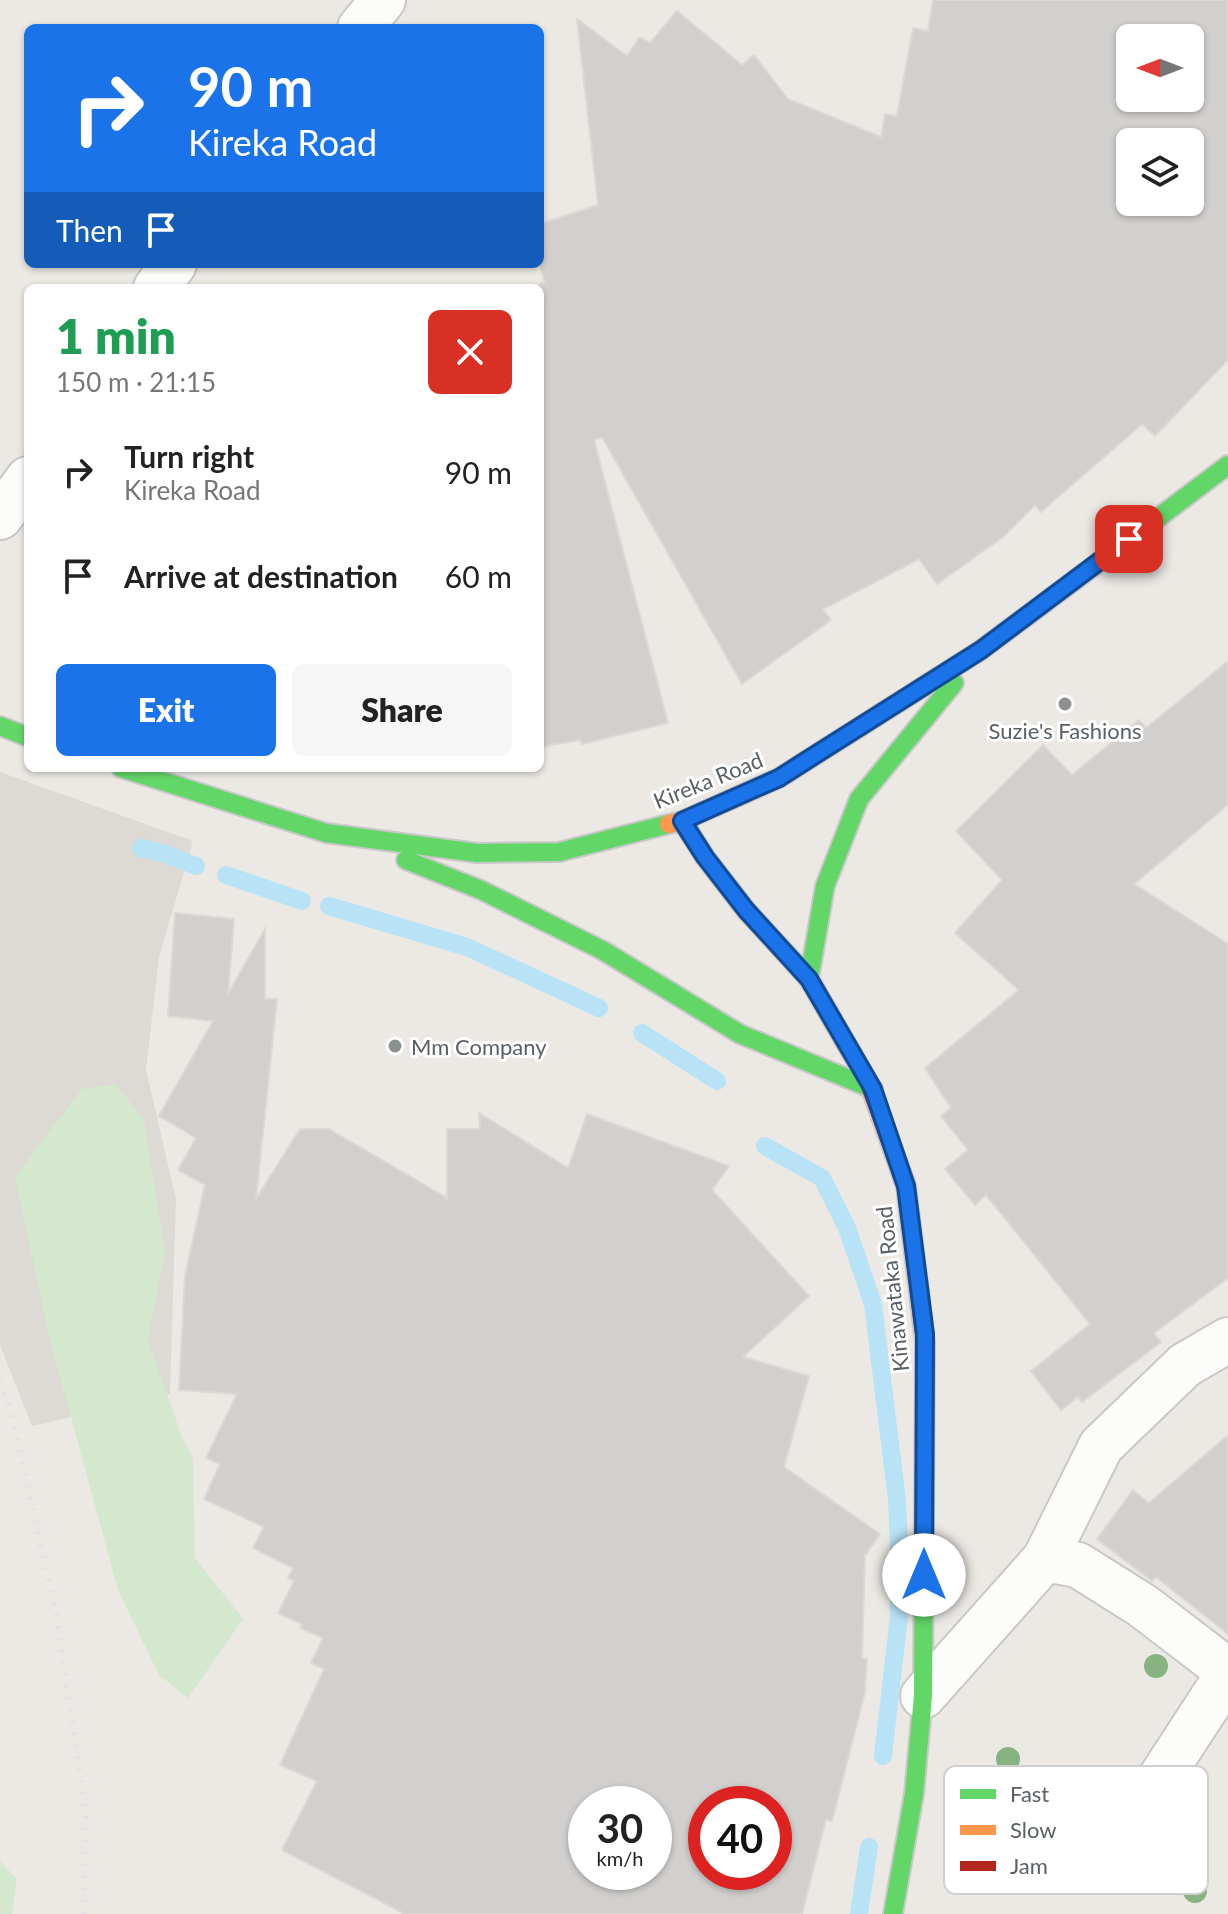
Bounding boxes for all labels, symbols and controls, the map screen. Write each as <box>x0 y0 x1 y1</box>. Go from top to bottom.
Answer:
north arrow <box>1116 24 1204 112</box>
map controls <box>1116 24 1204 216</box>
text: 90 m <box>188 52 313 119</box>
icon: right <box>56 56 160 160</box>
text: Kireka Road <box>188 120 377 164</box>
button: layers <box>1116 128 1204 216</box>
icon: arrive <box>139 208 183 252</box>
text: Then <box>56 212 123 248</box>
text: 1 min <box>56 307 176 364</box>
button: close <box>428 310 512 394</box>
text: 150 m · 21:15 <box>56 366 216 398</box>
text: Turn right <box>124 438 254 474</box>
icon: right <box>56 450 100 494</box>
text: 90 m <box>445 454 512 490</box>
text: Kireka Road <box>124 474 261 506</box>
pin <box>1095 505 1163 573</box>
icon: arrive <box>1107 517 1151 561</box>
icon: arrive <box>56 554 100 598</box>
text: Arrive at destination <box>124 558 398 594</box>
text: 60 m <box>445 558 512 594</box>
button: Exit <box>56 664 276 756</box>
button: Share <box>292 664 512 756</box>
marker: Suzie's Fashions <box>1056 695 1074 713</box>
place label: Suzie's Fashions <box>988 717 1142 744</box>
street label: Kireka Road <box>649 746 767 814</box>
place label: Mm Company <box>411 1033 547 1060</box>
marker: Mm Company <box>386 1037 404 1055</box>
street label: Kinawataka Road <box>870 1205 914 1373</box>
position arrow <box>882 1533 966 1617</box>
legend <box>944 1766 1208 1894</box>
text: Fast <box>1010 1780 1049 1807</box>
speed limit sign: 40 <box>688 1786 792 1890</box>
text: 30 <box>597 1804 643 1852</box>
text: Slow <box>1010 1816 1057 1843</box>
text: km/h <box>597 1846 643 1870</box>
text: Jam <box>1010 1852 1048 1879</box>

